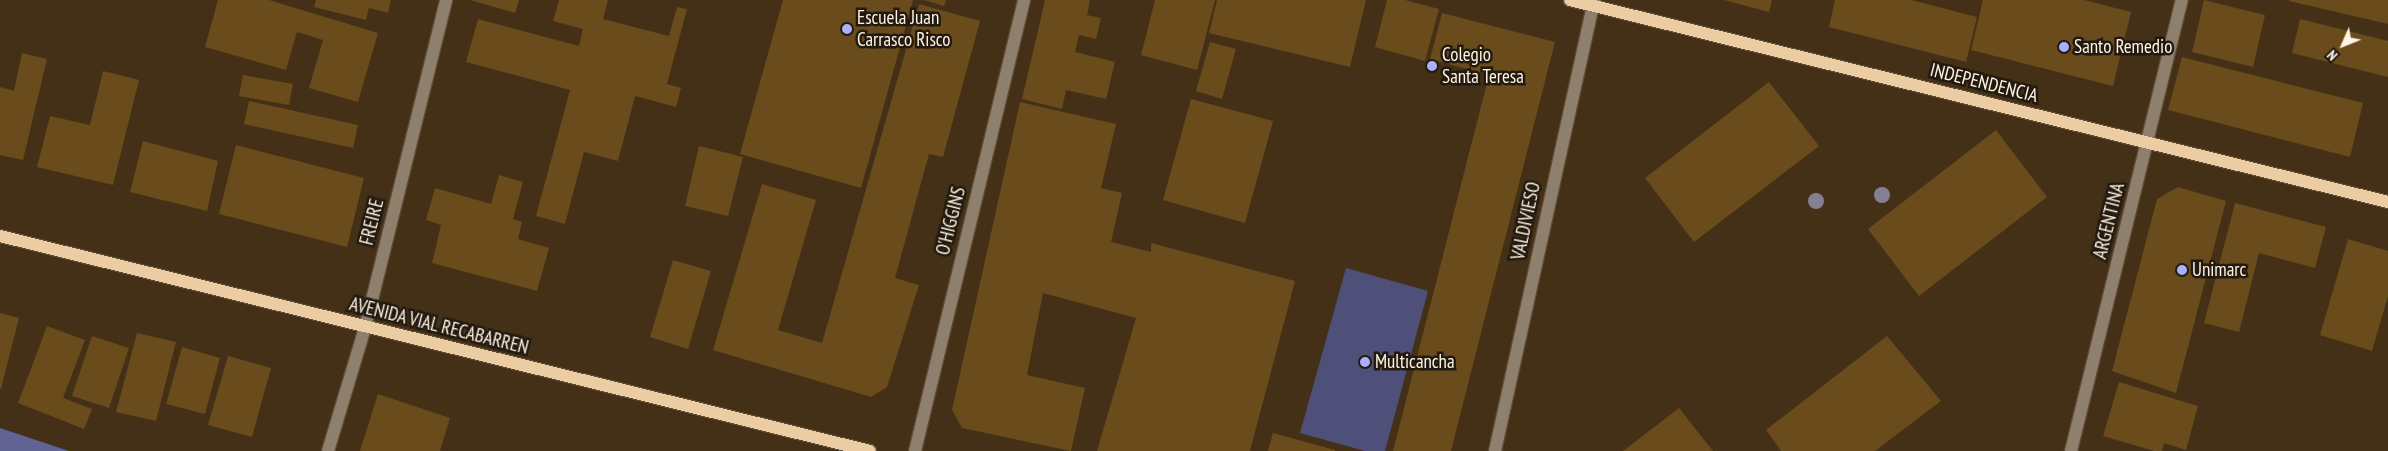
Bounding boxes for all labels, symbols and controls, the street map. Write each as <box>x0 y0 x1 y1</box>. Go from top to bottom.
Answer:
place label: Escuela Juan Carrasco Risco <box>857 7 950 51</box>
north arrow <box>2318 20 2368 70</box>
marker: Escuela Juan Carrasco Risco <box>841 23 853 35</box>
place label: Santo Remedio <box>2074 36 2172 58</box>
marker: Santo Remedio <box>2058 41 2070 53</box>
place label: Colegio Santa Teresa <box>1442 44 1524 88</box>
text: N <box>2323 46 2341 64</box>
street label: INDEPENDENCIA <box>1928 59 2040 107</box>
marker: Colegio Santa Teresa <box>1426 60 1438 72</box>
street label: VALDIVIESO <box>1507 180 1545 262</box>
street label: ARGENTINA <box>2089 181 2129 261</box>
street label: O'HIGGINS <box>932 185 970 257</box>
street label: FREIRE <box>355 197 389 247</box>
place label: Unimarc <box>2192 259 2246 281</box>
marker: Unimarc <box>2176 264 2188 276</box>
street label: AVENIDA VIAL RECABARREN <box>346 292 532 360</box>
place label: Multicancha <box>1375 351 1455 373</box>
marker: Multicancha <box>1359 356 1371 368</box>

